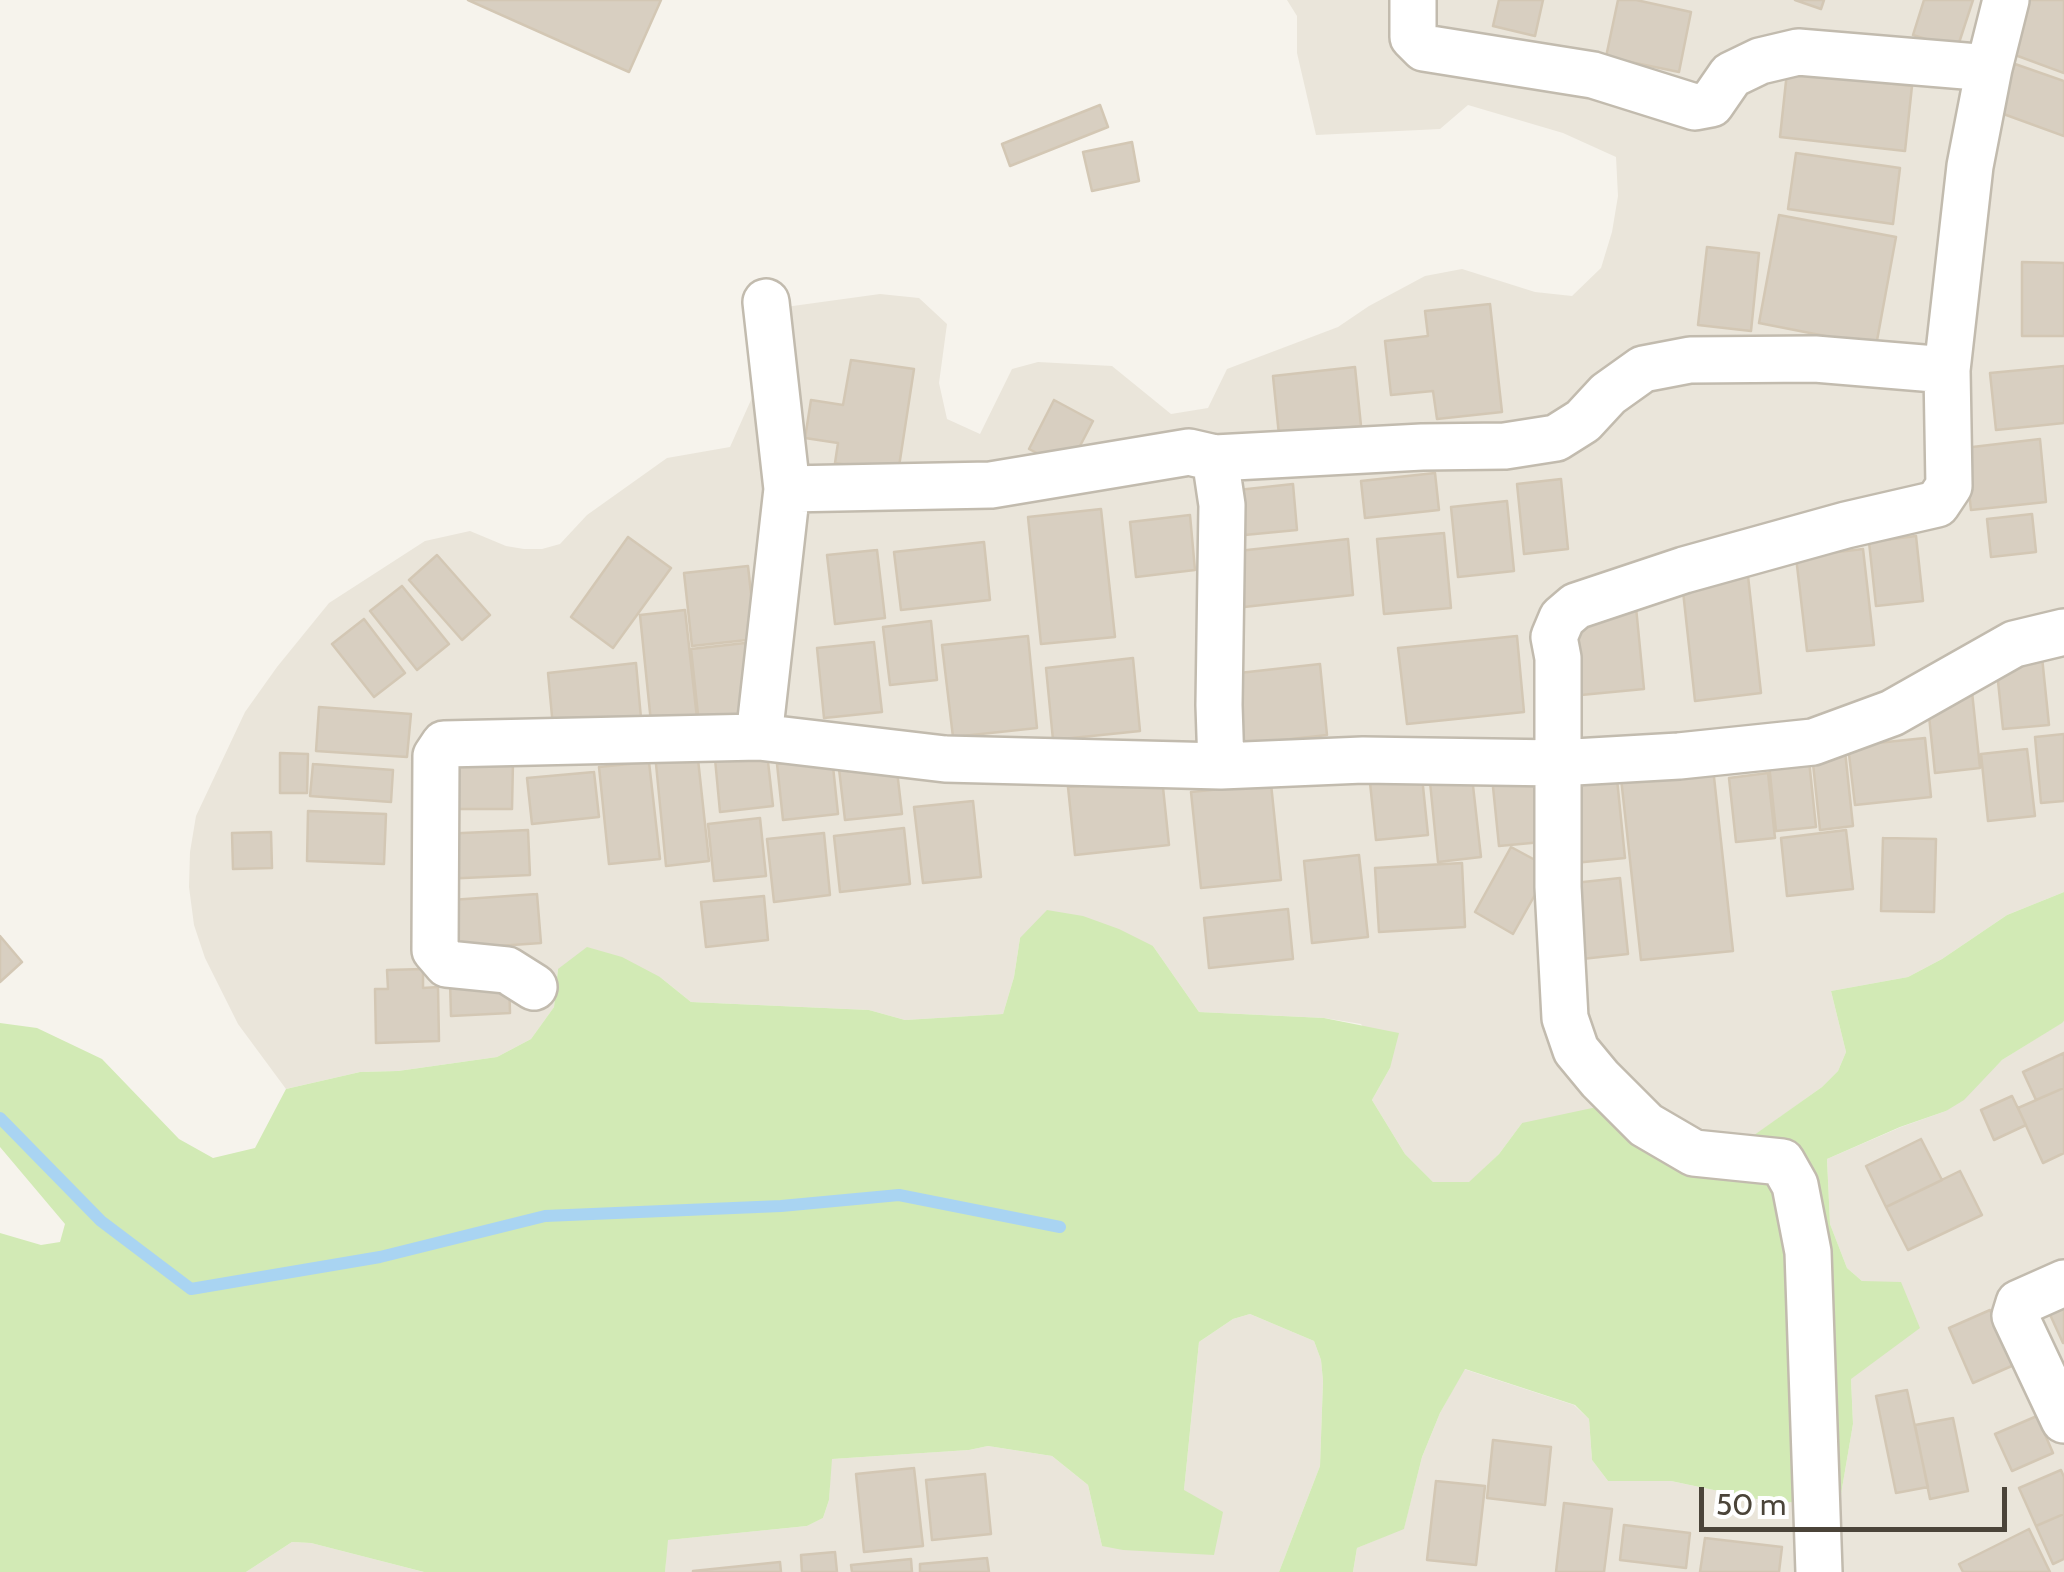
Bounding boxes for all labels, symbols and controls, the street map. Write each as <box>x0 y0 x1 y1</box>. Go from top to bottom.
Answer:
scale bar <box>1704 1467 2012 1529</box>
text: 50 m <box>1716 1486 1786 1523</box>

